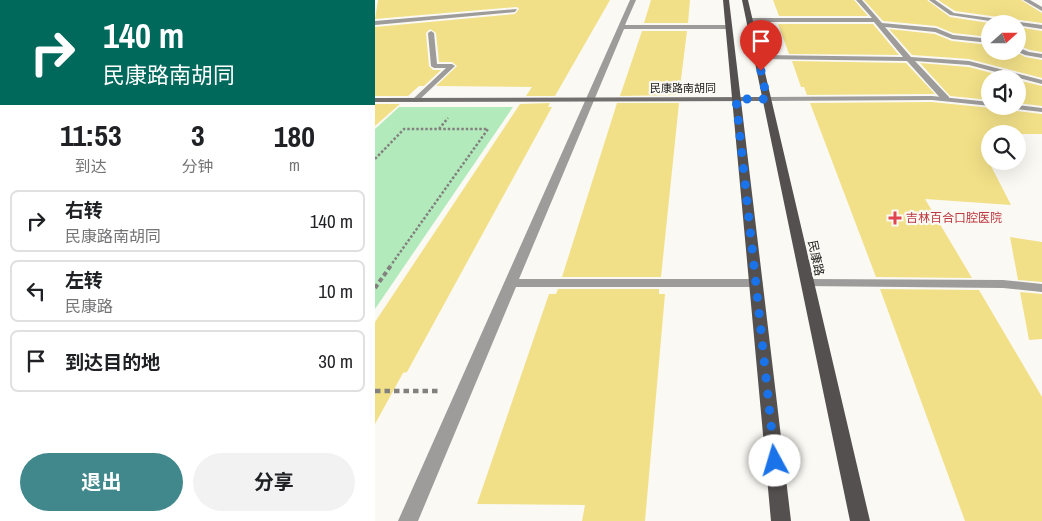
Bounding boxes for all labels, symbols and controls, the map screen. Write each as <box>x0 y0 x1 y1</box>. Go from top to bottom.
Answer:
text: 140 m <box>103 12 184 59</box>
north arrow <box>981 15 1026 60</box>
map controls <box>981 15 1026 170</box>
icon: right <box>20 20 85 85</box>
pin <box>740 20 782 71</box>
icon: arrive <box>747 27 775 55</box>
text: 民康路南胡同 <box>103 60 235 90</box>
button: sound <box>981 70 1026 115</box>
street label: 民康路南胡同 <box>650 81 716 95</box>
text: 11:53 <box>60 115 122 155</box>
text: 3 <box>191 115 205 155</box>
text: 180 <box>274 116 315 156</box>
button: search <box>981 125 1026 170</box>
text: m <box>289 154 300 176</box>
text: 到达 <box>75 155 107 177</box>
text: 分钟 <box>182 155 214 177</box>
text: 右转 <box>65 197 103 223</box>
icon: right <box>22 207 50 235</box>
text: 140 m <box>310 208 353 234</box>
place label: 吉林百合口腔医院 <box>906 210 1002 226</box>
marker: 吉林百合口腔医院 <box>888 211 902 225</box>
text: 民康路南胡同 <box>65 225 161 247</box>
street label: 民康路 <box>804 239 828 277</box>
text: 左转 <box>65 267 103 293</box>
icon: left <box>22 277 50 305</box>
text: 10 m <box>318 278 353 304</box>
text: 民康路 <box>65 295 113 317</box>
icon: arrive <box>22 347 50 375</box>
text: 30 m <box>318 348 353 374</box>
text: 到达目的地 <box>65 349 160 375</box>
position arrow <box>748 434 800 486</box>
button: 退出 <box>20 453 183 511</box>
button: 分享 <box>193 453 355 511</box>

